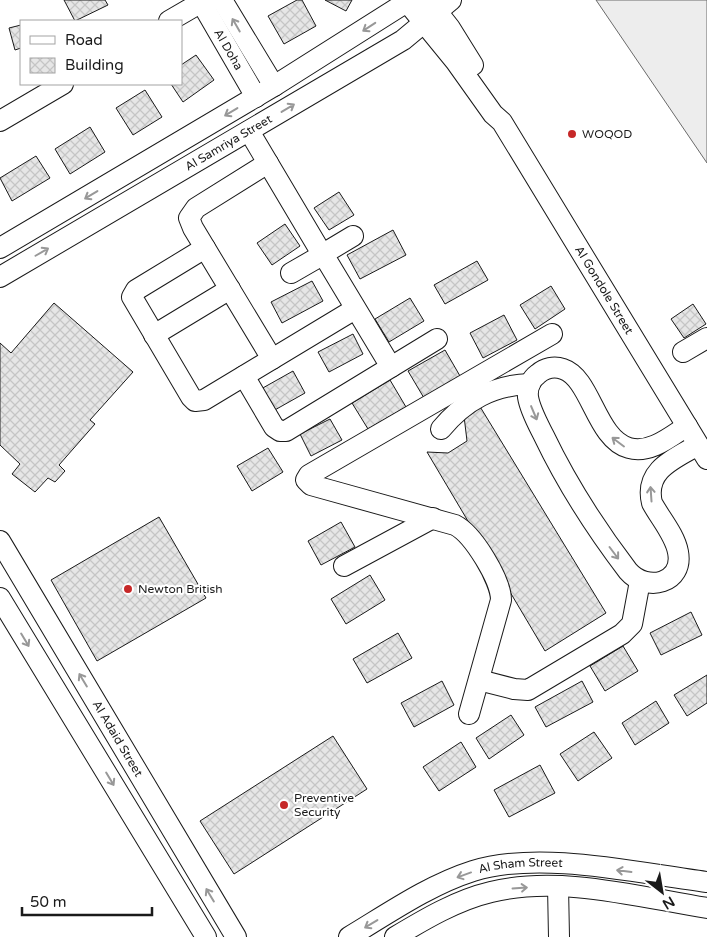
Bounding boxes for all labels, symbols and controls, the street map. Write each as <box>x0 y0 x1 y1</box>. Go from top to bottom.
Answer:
one-way arrow <box>231 18 241 33</box>
legend <box>20 20 182 85</box>
one-way arrow <box>363 22 377 32</box>
street label: Al Doha <box>211 27 246 73</box>
text: Road <box>65 31 103 49</box>
text: Building <box>65 56 124 74</box>
one-way arrow <box>280 102 294 112</box>
one-way arrow <box>223 107 238 117</box>
street label: Al Samriya Street <box>182 111 275 174</box>
place label: WOQOD <box>582 127 632 141</box>
marker: WOQOD <box>566 128 578 140</box>
one-way arrow <box>84 190 98 200</box>
street label: Al Gondole Street <box>572 243 637 337</box>
one-way arrow <box>34 247 49 257</box>
one-way arrow <box>530 405 539 420</box>
one-way arrow <box>611 437 625 447</box>
one-way arrow <box>647 487 656 503</box>
one-way arrow <box>609 546 620 559</box>
place label: Newton British <box>138 582 223 596</box>
marker: Newton British <box>122 583 134 595</box>
one-way arrow <box>21 632 31 646</box>
one-way arrow <box>77 674 87 688</box>
street label: Al Adaid Street <box>90 698 146 780</box>
one-way arrow <box>105 771 115 785</box>
place label: Preventive Security <box>294 791 354 819</box>
marker: Preventive Security <box>278 799 290 811</box>
street label: Al Sham Street <box>477 855 564 876</box>
one-way arrow <box>616 866 632 876</box>
north arrow <box>637 867 687 917</box>
one-way arrow <box>456 871 472 880</box>
one-way arrow <box>512 883 528 892</box>
scale bar <box>22 884 152 916</box>
one-way arrow <box>205 889 215 903</box>
text: 50 m <box>30 893 67 911</box>
text: N <box>659 893 678 913</box>
one-way arrow <box>364 920 378 930</box>

